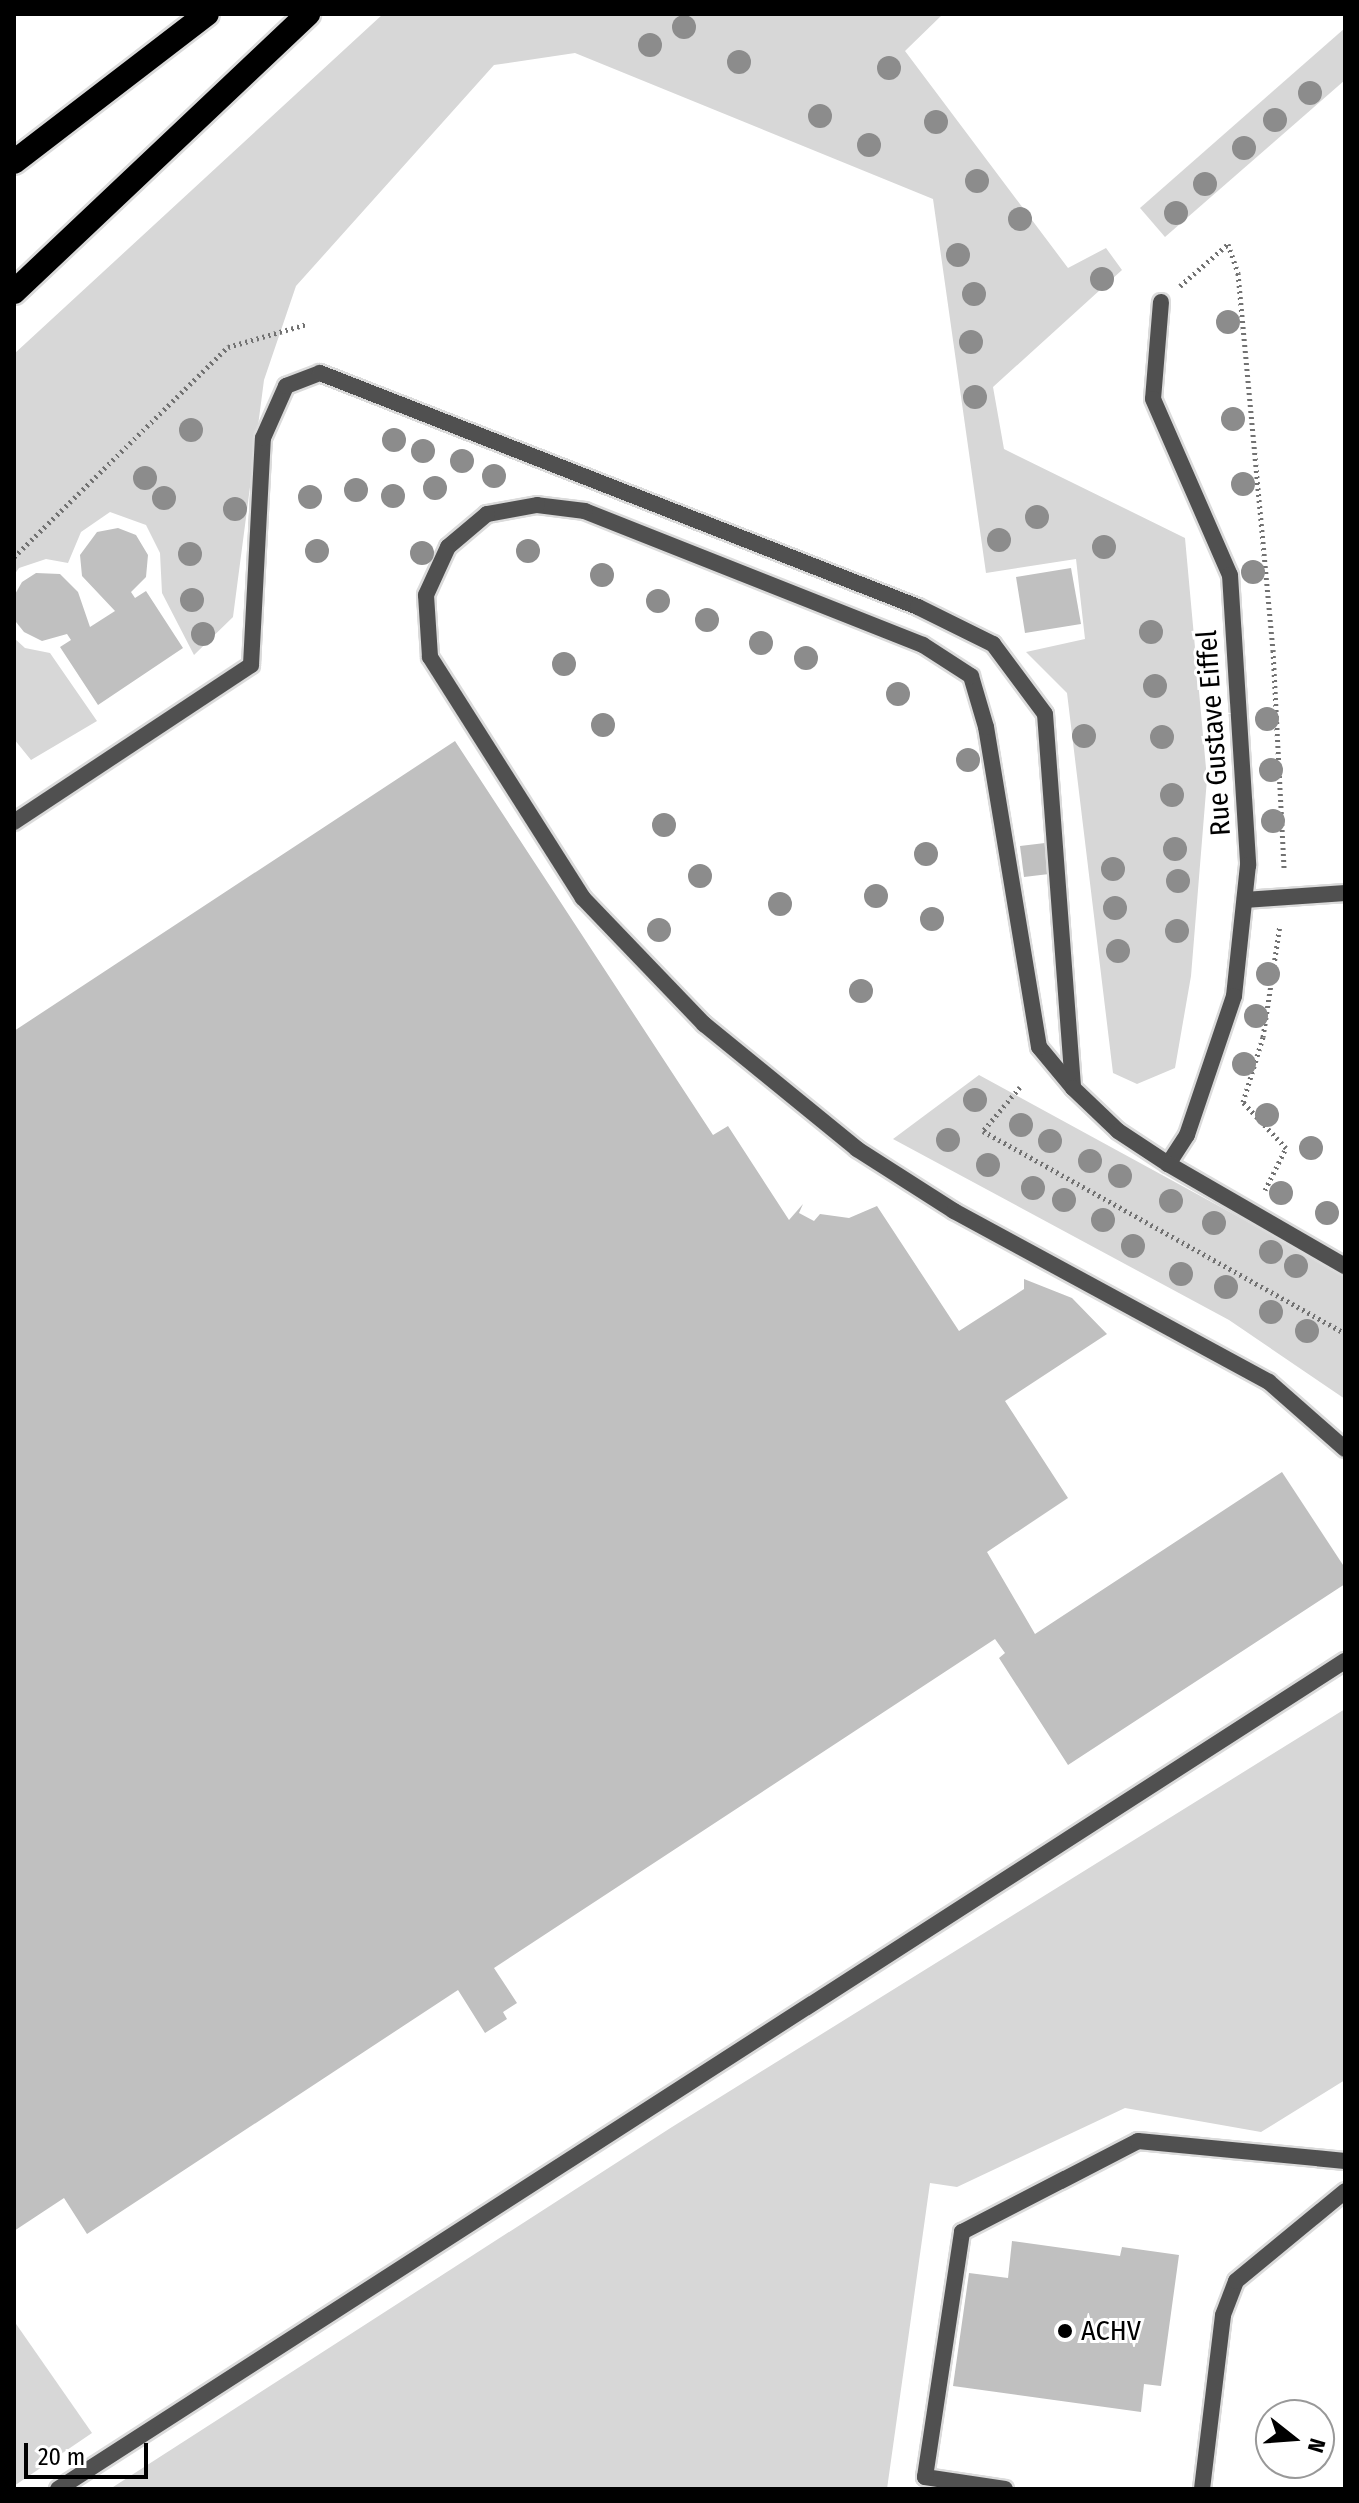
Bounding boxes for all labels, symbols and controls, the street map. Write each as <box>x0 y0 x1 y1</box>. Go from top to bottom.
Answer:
street label: Rue Gustave Eiffel <box>1190 629 1238 837</box>
place label: ACHV <box>1081 2314 1141 2348</box>
marker: ACHV <box>1056 2322 1074 2340</box>
north arrow <box>1255 2399 1335 2479</box>
scale bar <box>28 2427 152 2477</box>
text: N <box>1302 2435 1331 2456</box>
text: 20 m <box>38 2443 85 2471</box>

